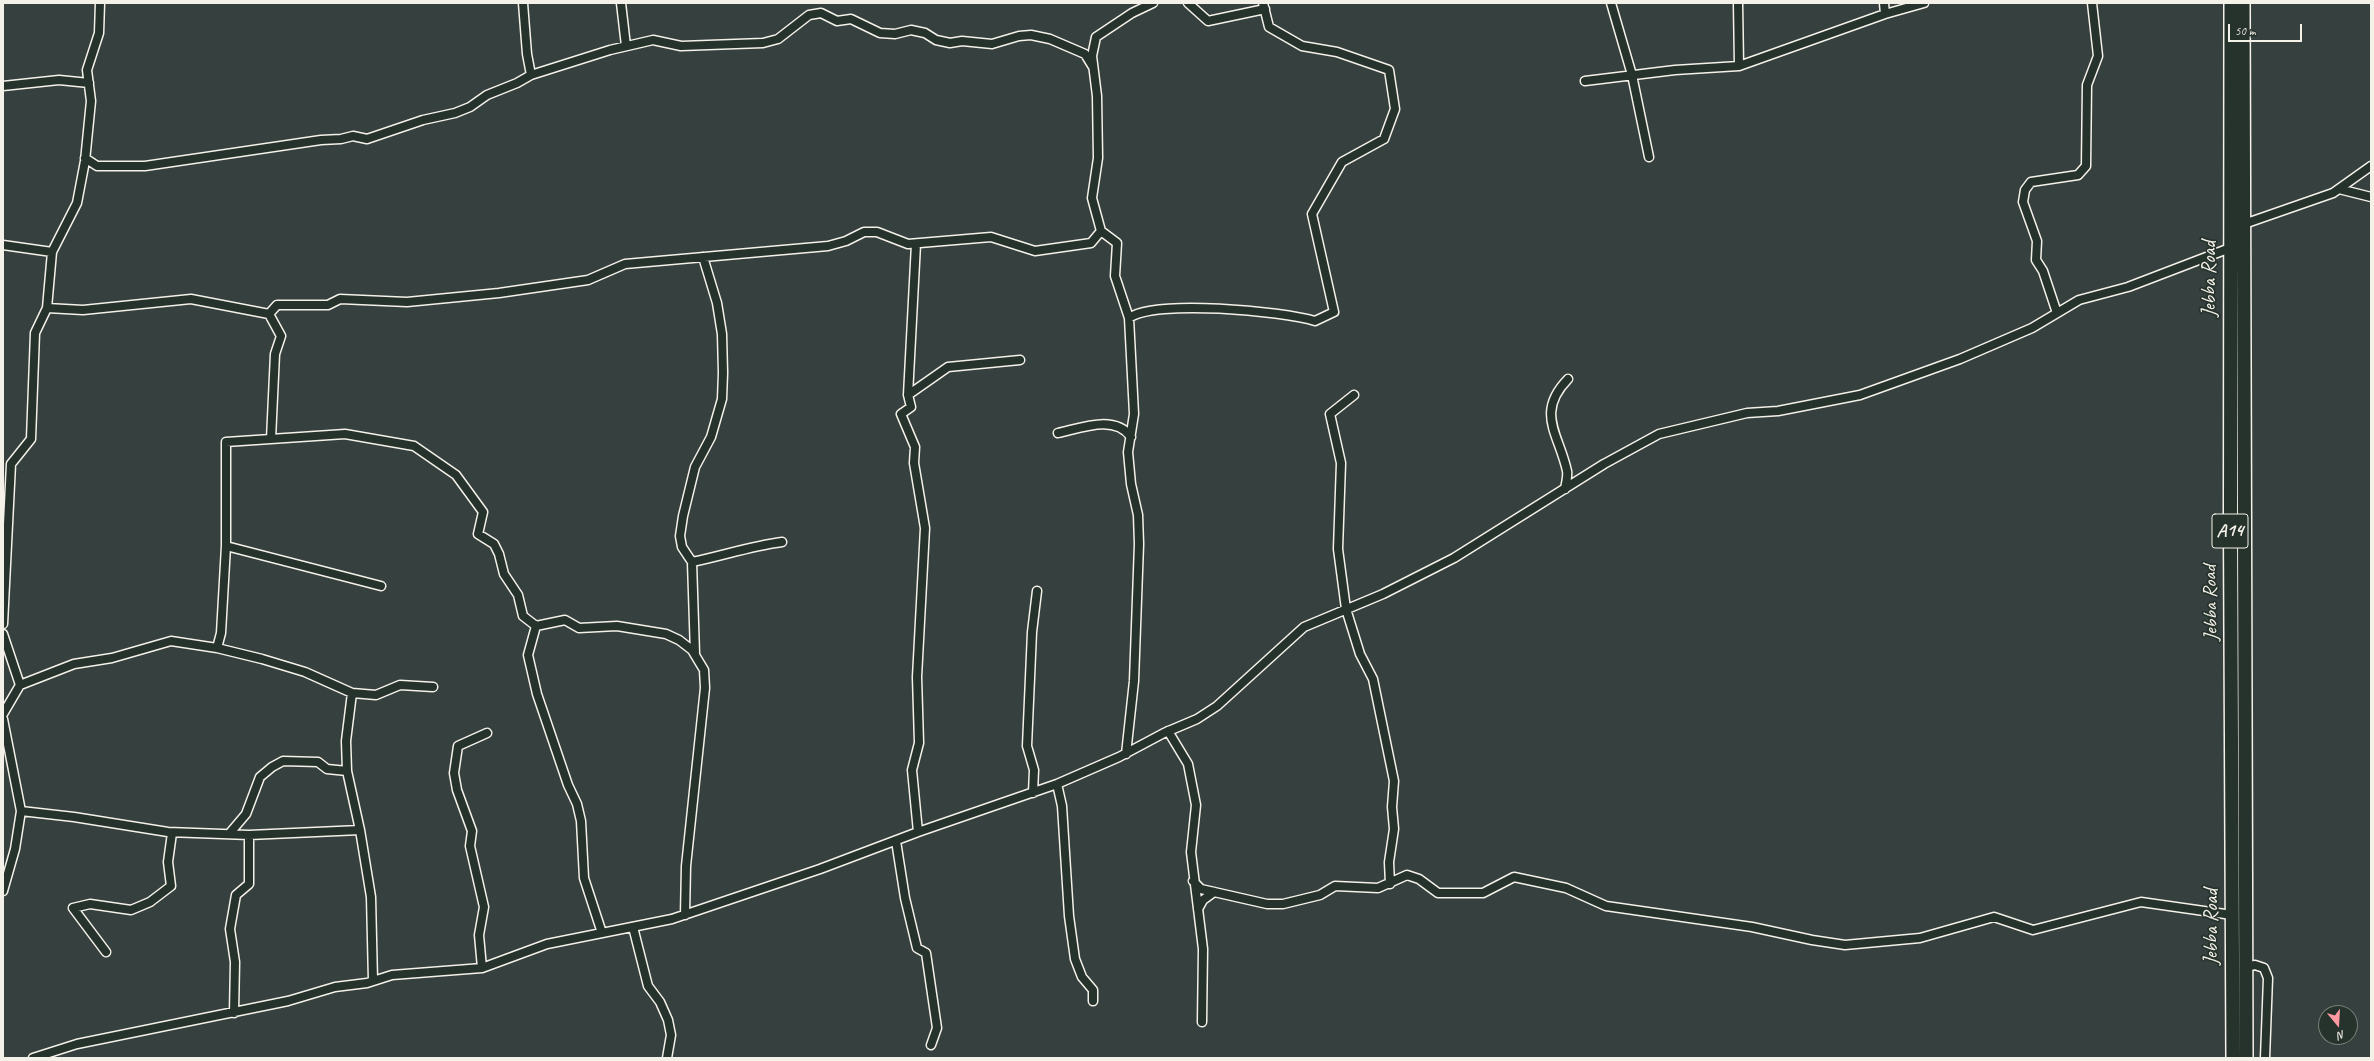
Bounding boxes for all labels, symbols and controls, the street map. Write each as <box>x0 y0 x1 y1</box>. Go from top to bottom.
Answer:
scale bar <box>2230 16 2304 42</box>
text: 50 m <box>2235 23 2255 39</box>
street label: Jebba Road <box>2198 241 2222 317</box>
road number: A14 <box>2212 514 2248 548</box>
street label: Jebba Road <box>2198 565 2224 641</box>
street label: Jebba Road <box>2200 889 2224 965</box>
north arrow <box>2318 1005 2358 1045</box>
text: N <box>2336 1028 2347 1043</box>

